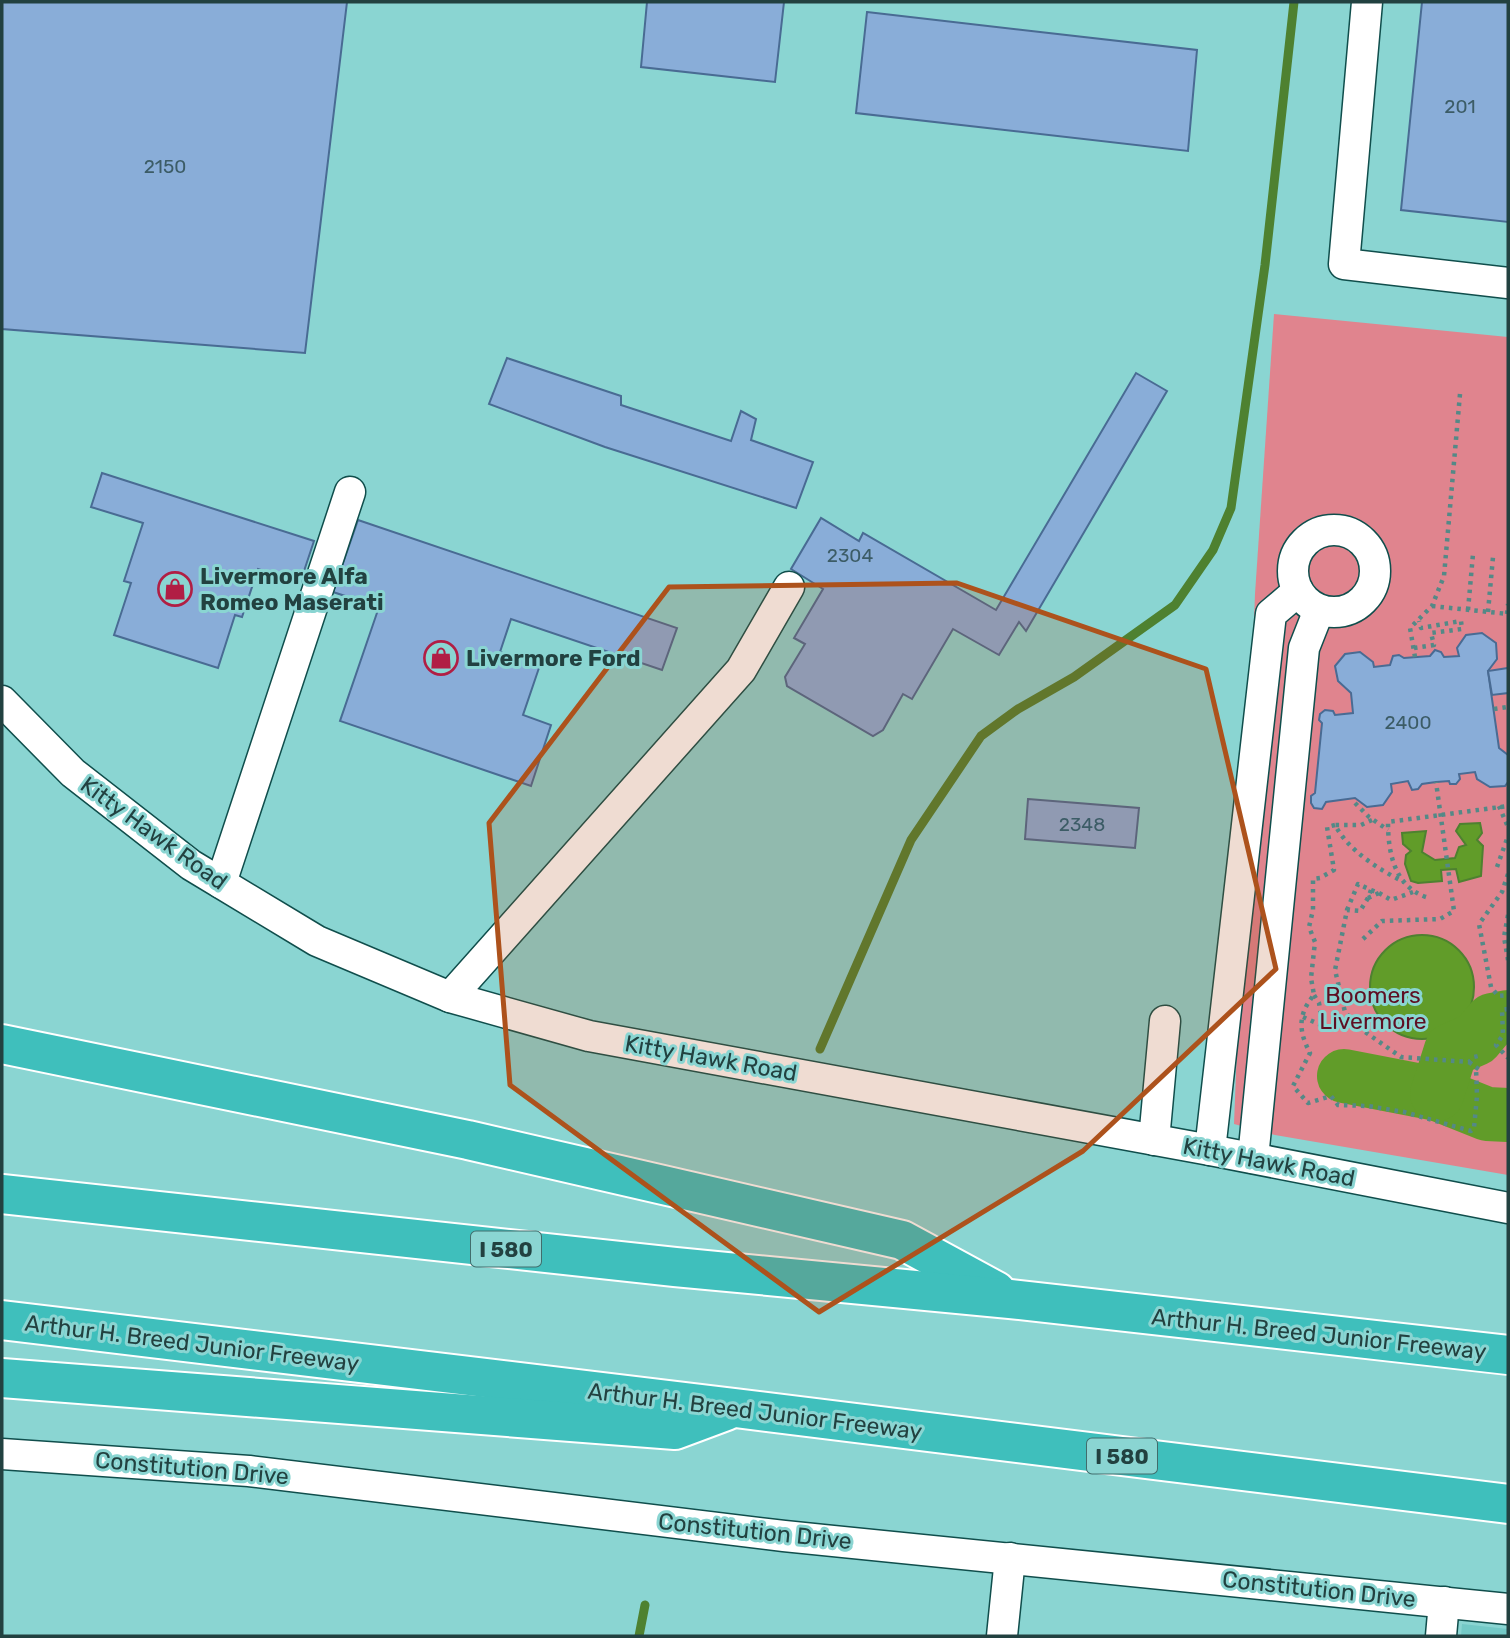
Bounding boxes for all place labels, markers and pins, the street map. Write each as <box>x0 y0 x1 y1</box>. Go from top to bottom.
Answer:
place label: Livermore Alfa Romeo Maserati <box>200 562 384 616</box>
shop icon: Livermore Alfa Romeo Maserati <box>156 570 194 608</box>
shop icon: Livermore Ford <box>422 639 460 677</box>
place label: Livermore Ford <box>466 644 641 672</box>

